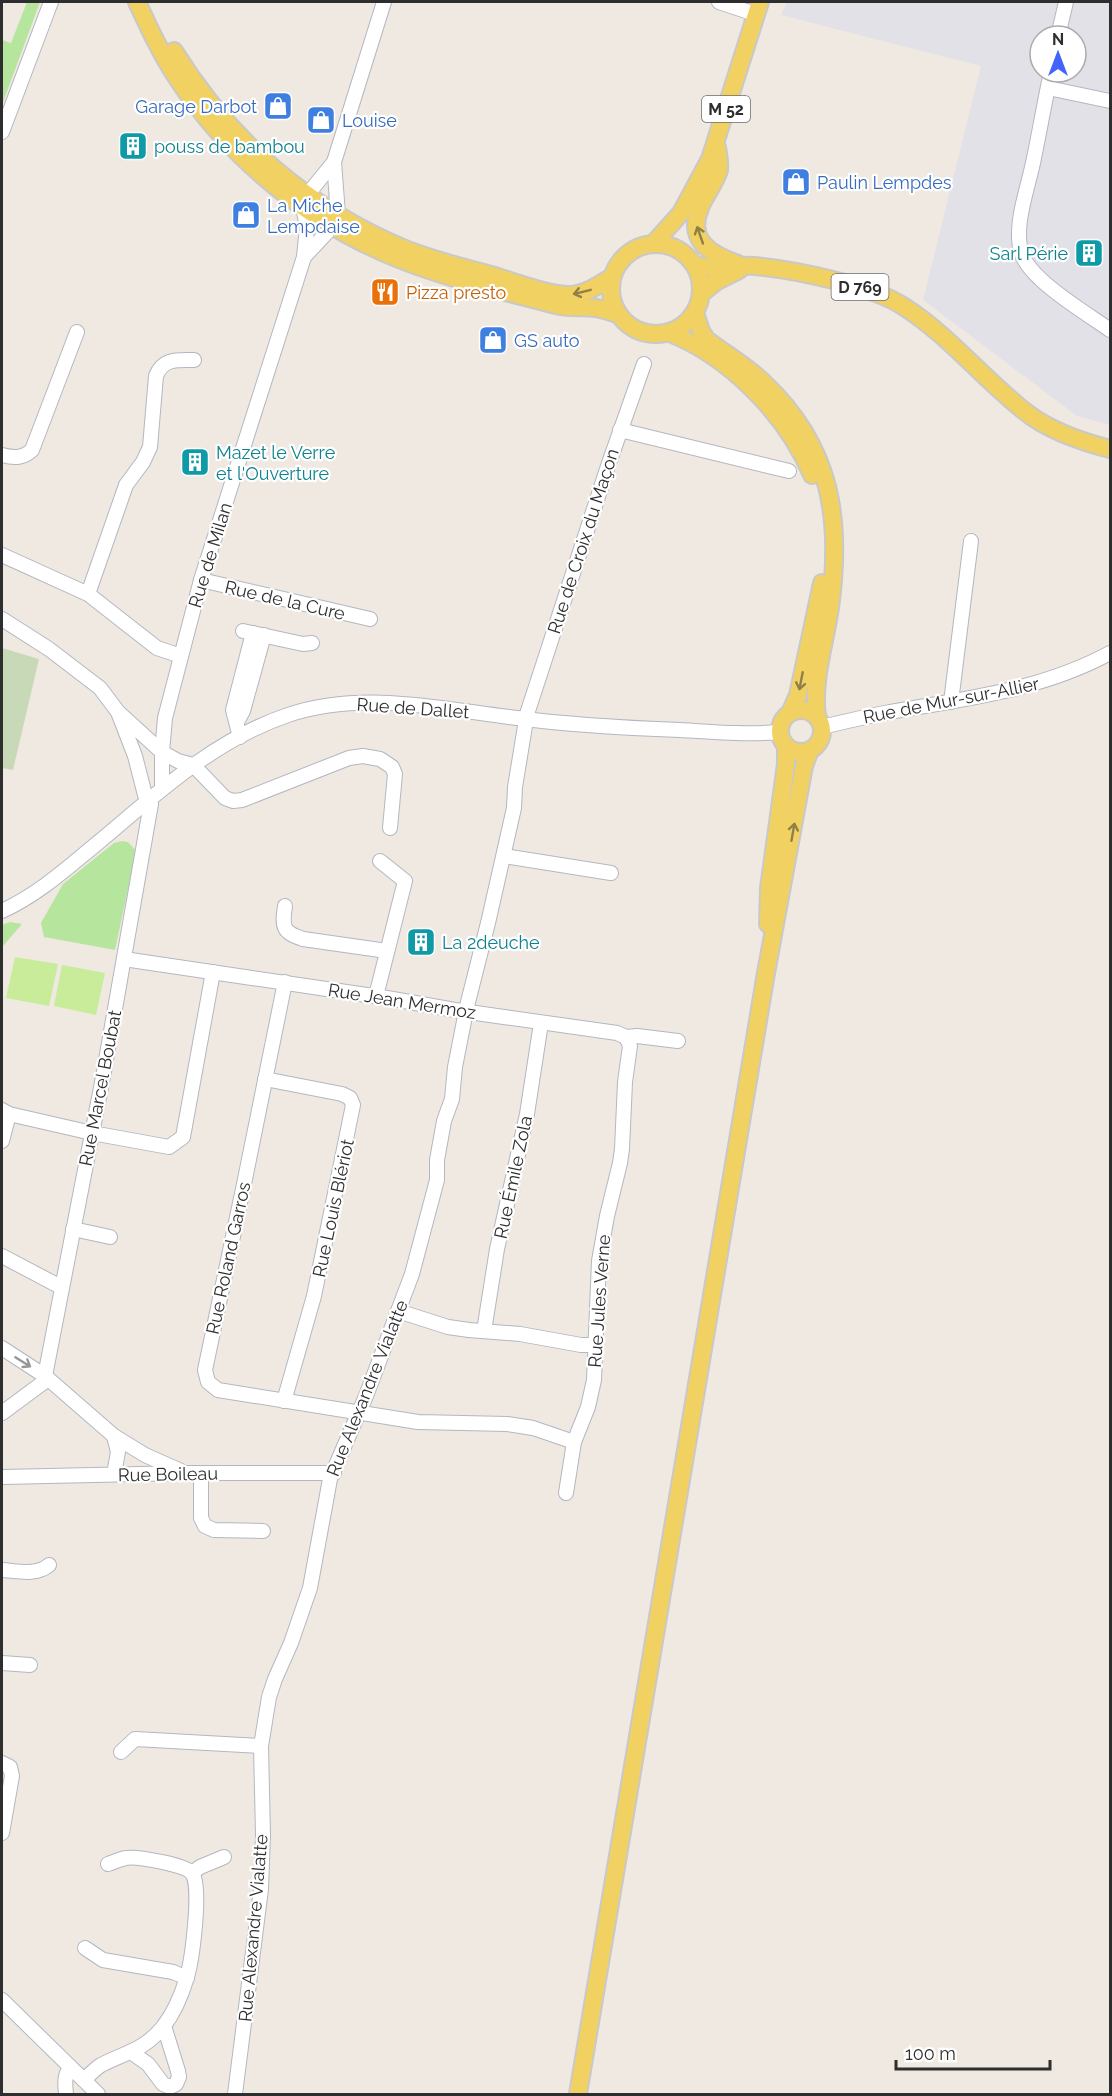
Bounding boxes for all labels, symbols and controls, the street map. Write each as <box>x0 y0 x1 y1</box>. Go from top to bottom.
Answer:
north arrow <box>1028 24 1088 84</box>
text: N <box>1052 30 1064 49</box>
shop icon: Garage Darbot <box>262 90 294 122</box>
place label: Garage Darbot <box>135 96 257 117</box>
road number: M 52 <box>702 96 750 122</box>
shop icon: Louise <box>305 104 337 136</box>
place label: Louise <box>342 110 397 131</box>
building icon: pouss de bambou <box>117 130 149 162</box>
place label: pouss de bambou <box>154 136 305 157</box>
shop icon: Paulin Lempdes <box>780 166 812 198</box>
place label: Paulin Lempdes <box>817 172 952 193</box>
place label: La Miche Lempdaise <box>267 195 360 237</box>
shop icon: La Miche Lempdaise <box>230 199 262 231</box>
one-way arrow <box>693 226 704 244</box>
building icon: Sarl Périe <box>1073 237 1105 269</box>
place label: Sarl Périe <box>990 243 1068 264</box>
road number: D 769 <box>832 274 888 300</box>
restaurant icon: Pizza presto <box>369 276 401 308</box>
place label: Pizza presto <box>406 282 506 303</box>
one-way arrow <box>573 287 592 299</box>
shop icon: GS auto <box>477 324 509 356</box>
place label: GS auto <box>514 330 580 351</box>
place label: Mazet le Verre et l'Ouverture <box>216 442 336 484</box>
building icon: Mazet le Verre et l'Ouverture <box>179 446 211 478</box>
street label: Rue de Croix du Maçon <box>543 446 623 636</box>
street label: Rue de Milan <box>184 500 236 610</box>
street label: Rue de la Cure <box>223 576 348 624</box>
one-way arrow <box>795 671 806 691</box>
street label: Rue de Mur-sur-Allier <box>861 672 1041 727</box>
street label: Rue de Dallet <box>356 694 470 722</box>
one-way arrow <box>787 823 798 842</box>
building icon: La 2deuche <box>405 926 437 958</box>
place label: La 2deuche <box>442 932 540 953</box>
street label: Rue Jean Mermoz <box>327 979 478 1023</box>
street label: Rue Marcel Boubat <box>75 1008 125 1168</box>
street label: Rue Émile Zola <box>489 1113 536 1240</box>
street label: Rue Louis Blériot <box>308 1137 358 1279</box>
street label: Rue Roland Garros <box>202 1180 254 1336</box>
street label: Rue Jules Verne <box>584 1233 614 1368</box>
street label: Rue Alexandre Vialatte <box>322 1296 412 1479</box>
one-way arrow <box>15 1355 32 1368</box>
street label: Rue Boileau <box>118 1463 218 1485</box>
street label: Rue Alexandre Vialatte <box>234 1833 272 2023</box>
scale bar <box>896 2033 1050 2071</box>
text: 100 m <box>905 2043 956 2064</box>

